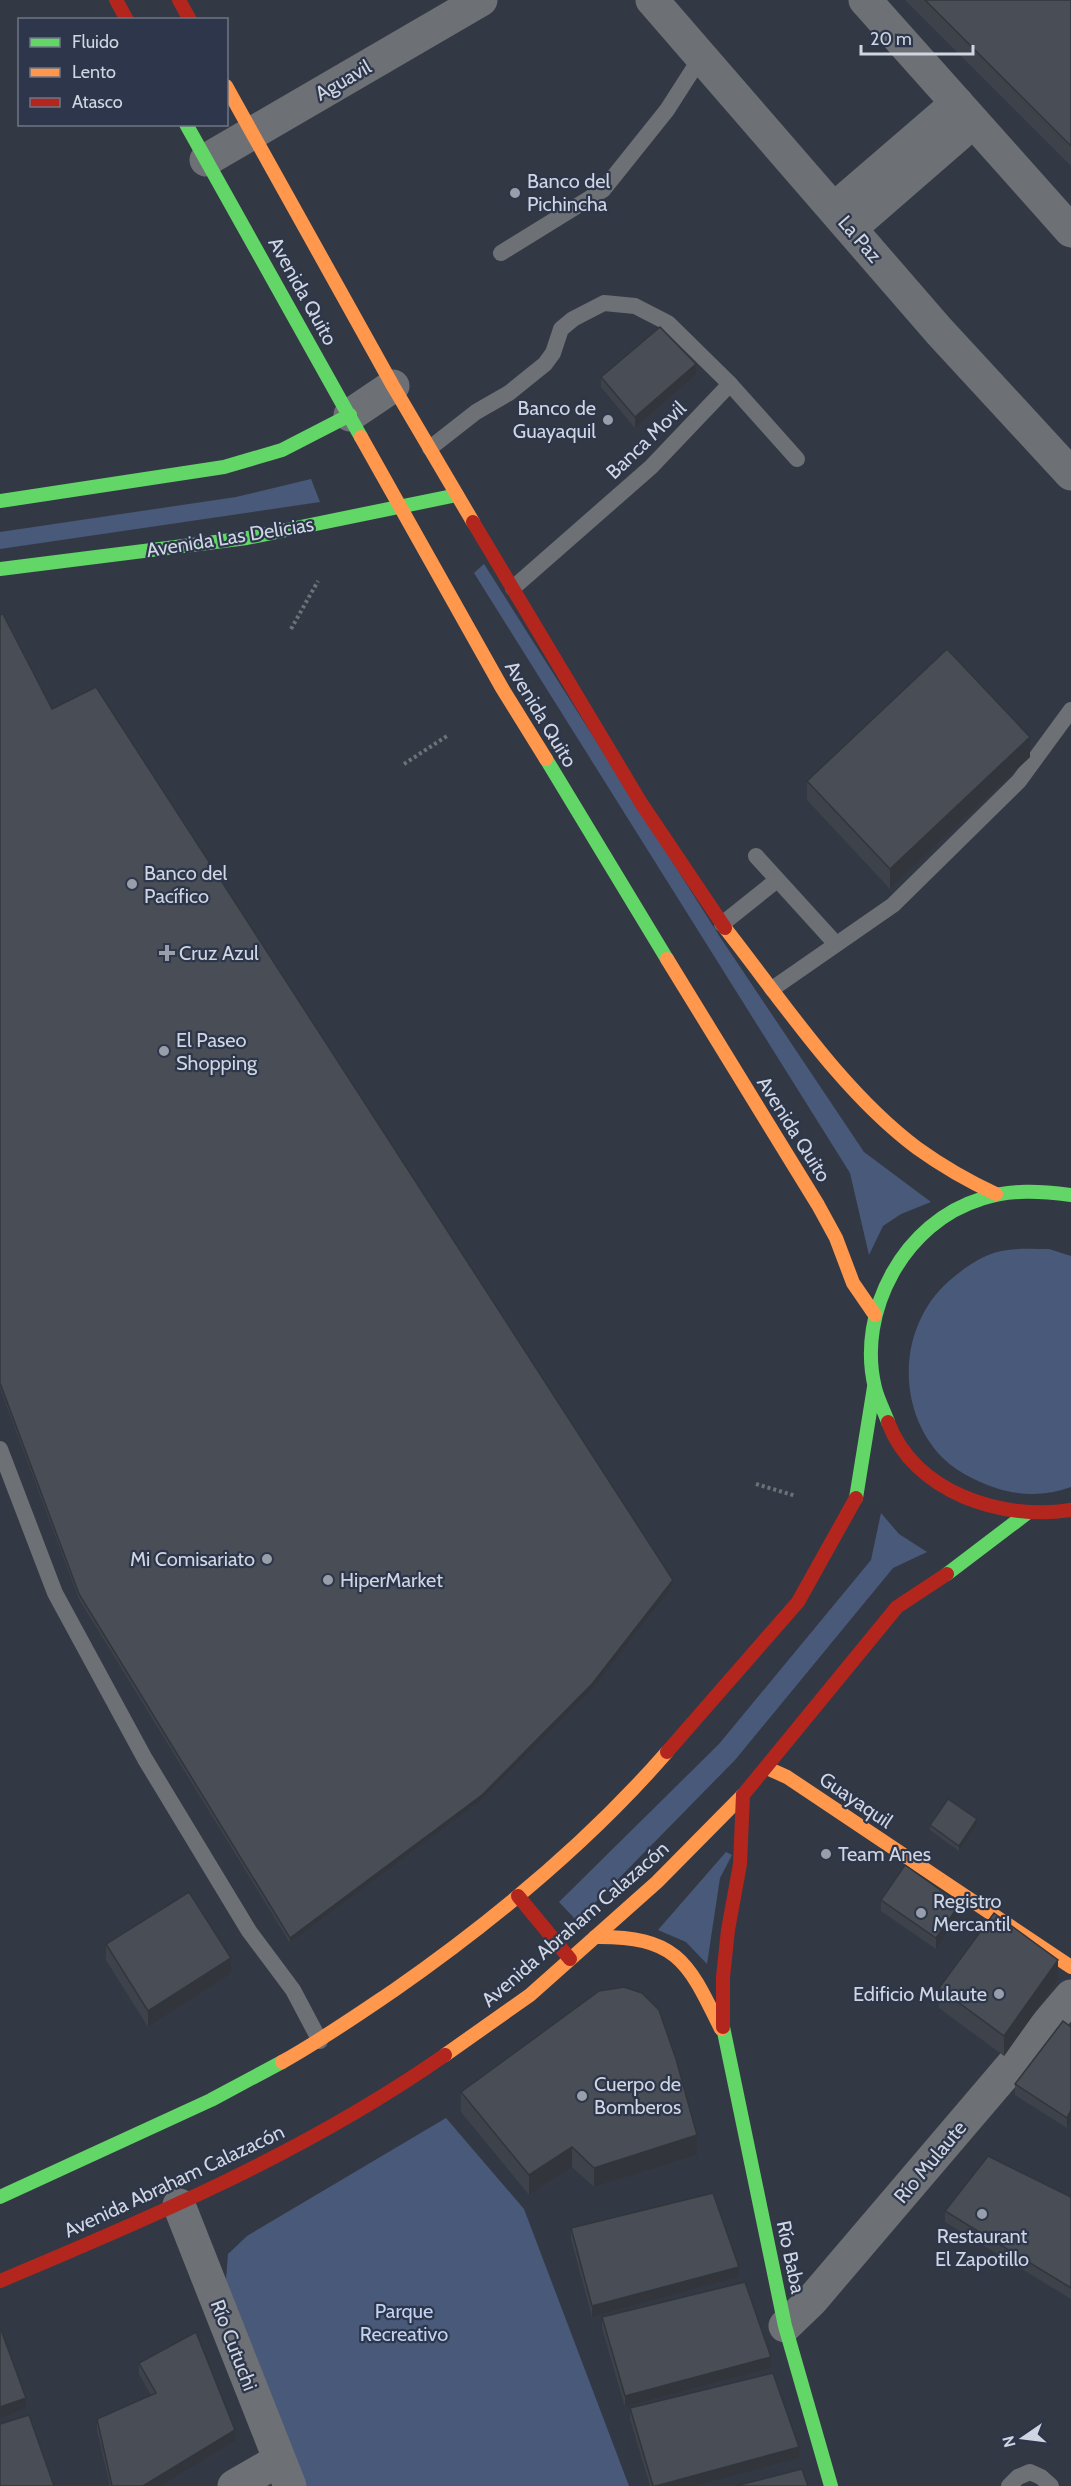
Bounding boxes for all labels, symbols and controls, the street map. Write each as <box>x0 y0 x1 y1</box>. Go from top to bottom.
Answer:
legend <box>18 18 228 126</box>
scale bar <box>861 18 974 56</box>
text: 20 m <box>870 28 912 50</box>
text: Fluido <box>72 31 119 53</box>
street label: Aguavil <box>311 54 376 106</box>
text: Lento <box>72 61 116 83</box>
text: Atasco <box>72 91 123 113</box>
place label: Banco del Pichincha <box>527 169 610 216</box>
marker: Banco del Pichincha <box>508 186 522 200</box>
street label: La Paz <box>833 211 887 267</box>
street label: Avenida Quito <box>263 233 343 349</box>
place label: Banco de Guayaquil <box>513 396 596 443</box>
street label: Banca Movil <box>601 396 691 484</box>
marker: Banco de Guayaquil <box>601 413 615 427</box>
street label: Avenida Las Delicias <box>144 512 316 562</box>
street label: Avenida Quito <box>500 656 582 772</box>
place label: Banco del Pacífico <box>144 861 227 908</box>
marker: Banco del Pacífico <box>125 877 139 891</box>
place label: Cruz Azul <box>179 941 259 965</box>
marker: Cruz Azul <box>160 946 174 960</box>
place label: El Paseo Shopping <box>176 1028 258 1075</box>
marker: El Paseo Shopping <box>157 1044 171 1058</box>
street label: Avenida Quito <box>752 1072 836 1186</box>
place label: Mi Comisariato <box>130 1547 255 1571</box>
marker: Mi Comisariato <box>260 1552 274 1566</box>
place label: HiperMarket <box>340 1568 443 1592</box>
marker: HiperMarket <box>321 1573 335 1587</box>
street label: Guayaquil <box>815 1767 897 1833</box>
street label: Avenida Abraham Calazacón <box>476 1836 674 2012</box>
place label: Team Anes <box>838 1842 931 1866</box>
marker: Team Anes <box>819 1847 833 1861</box>
place label: Registro Mercantil <box>933 1889 1011 1936</box>
marker: Registro Mercantil <box>914 1906 928 1920</box>
place label: Edificio Mulaute <box>853 1982 987 2006</box>
marker: Edificio Mulaute <box>992 1987 1006 2001</box>
place label: Cuerpo de Bomberos <box>594 2072 681 2119</box>
marker: Cuerpo de Bomberos <box>575 2089 589 2103</box>
street label: Río Mulaute <box>889 2116 971 2208</box>
street label: Avenida Abraham Calazacón <box>60 2119 288 2243</box>
marker: Restaurant El Zapotillo <box>975 2207 989 2221</box>
street label: Río Baba <box>772 2218 811 2296</box>
place label: Restaurant El Zapotillo <box>935 2224 1029 2271</box>
street label: Río Cutuchi <box>206 2296 262 2394</box>
park label: Parque Recreativo <box>360 2299 448 2346</box>
north arrow <box>993 2408 1053 2468</box>
text: N <box>998 2434 1020 2449</box>

